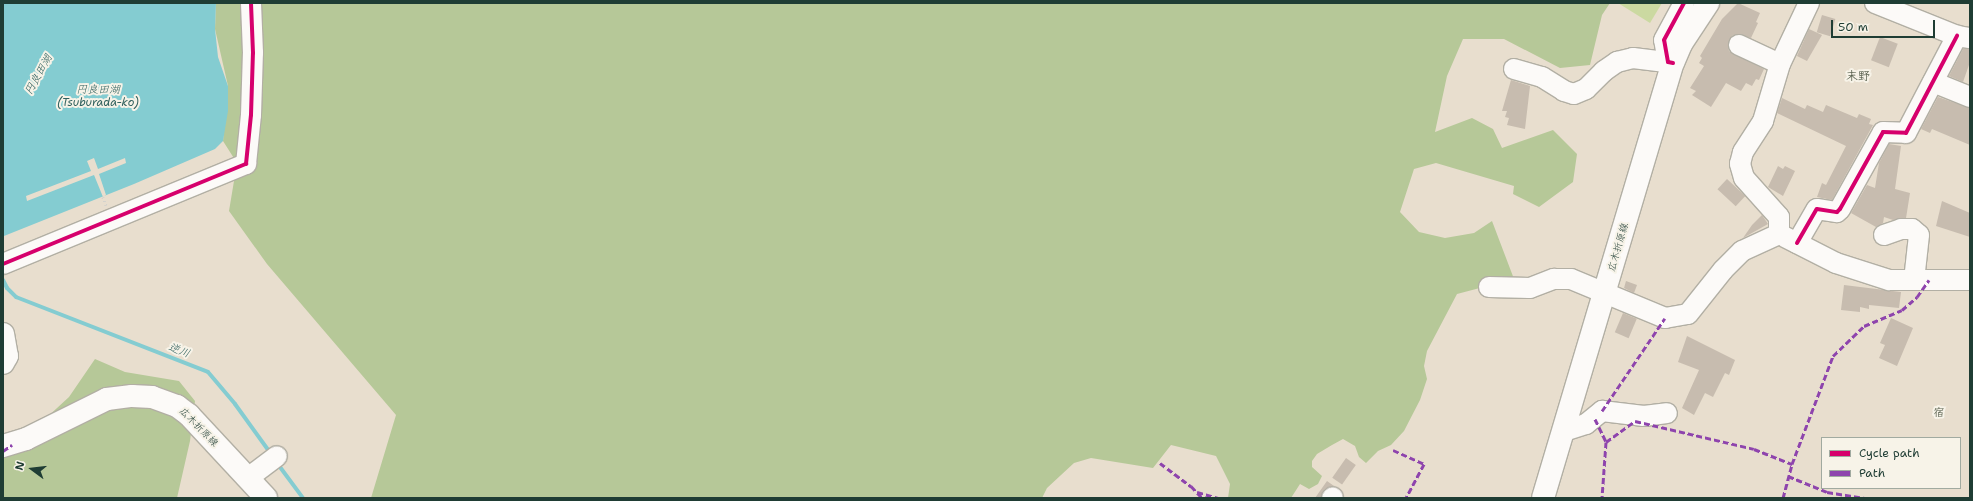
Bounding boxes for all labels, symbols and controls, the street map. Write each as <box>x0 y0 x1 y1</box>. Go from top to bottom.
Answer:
scale bar <box>1833 12 1937 38</box>
text: 50 m <box>1838 19 1868 35</box>
water label: 円良田湖 <box>23 53 55 97</box>
district label: 末野 <box>1846 70 1870 84</box>
water label: 円良田湖 (Tsuburada-ko) <box>58 84 138 110</box>
street label: 広木折原線 <box>1605 221 1631 273</box>
water label: 逆川 <box>166 341 192 361</box>
street label: 広木折原線 <box>177 405 221 449</box>
district label: 宿 <box>1934 406 1944 420</box>
legend <box>1821 437 1961 489</box>
text: Cycle path <box>1859 445 1920 461</box>
north arrow <box>12 449 52 489</box>
text: N <box>12 460 28 472</box>
text: Path <box>1859 465 1885 481</box>

